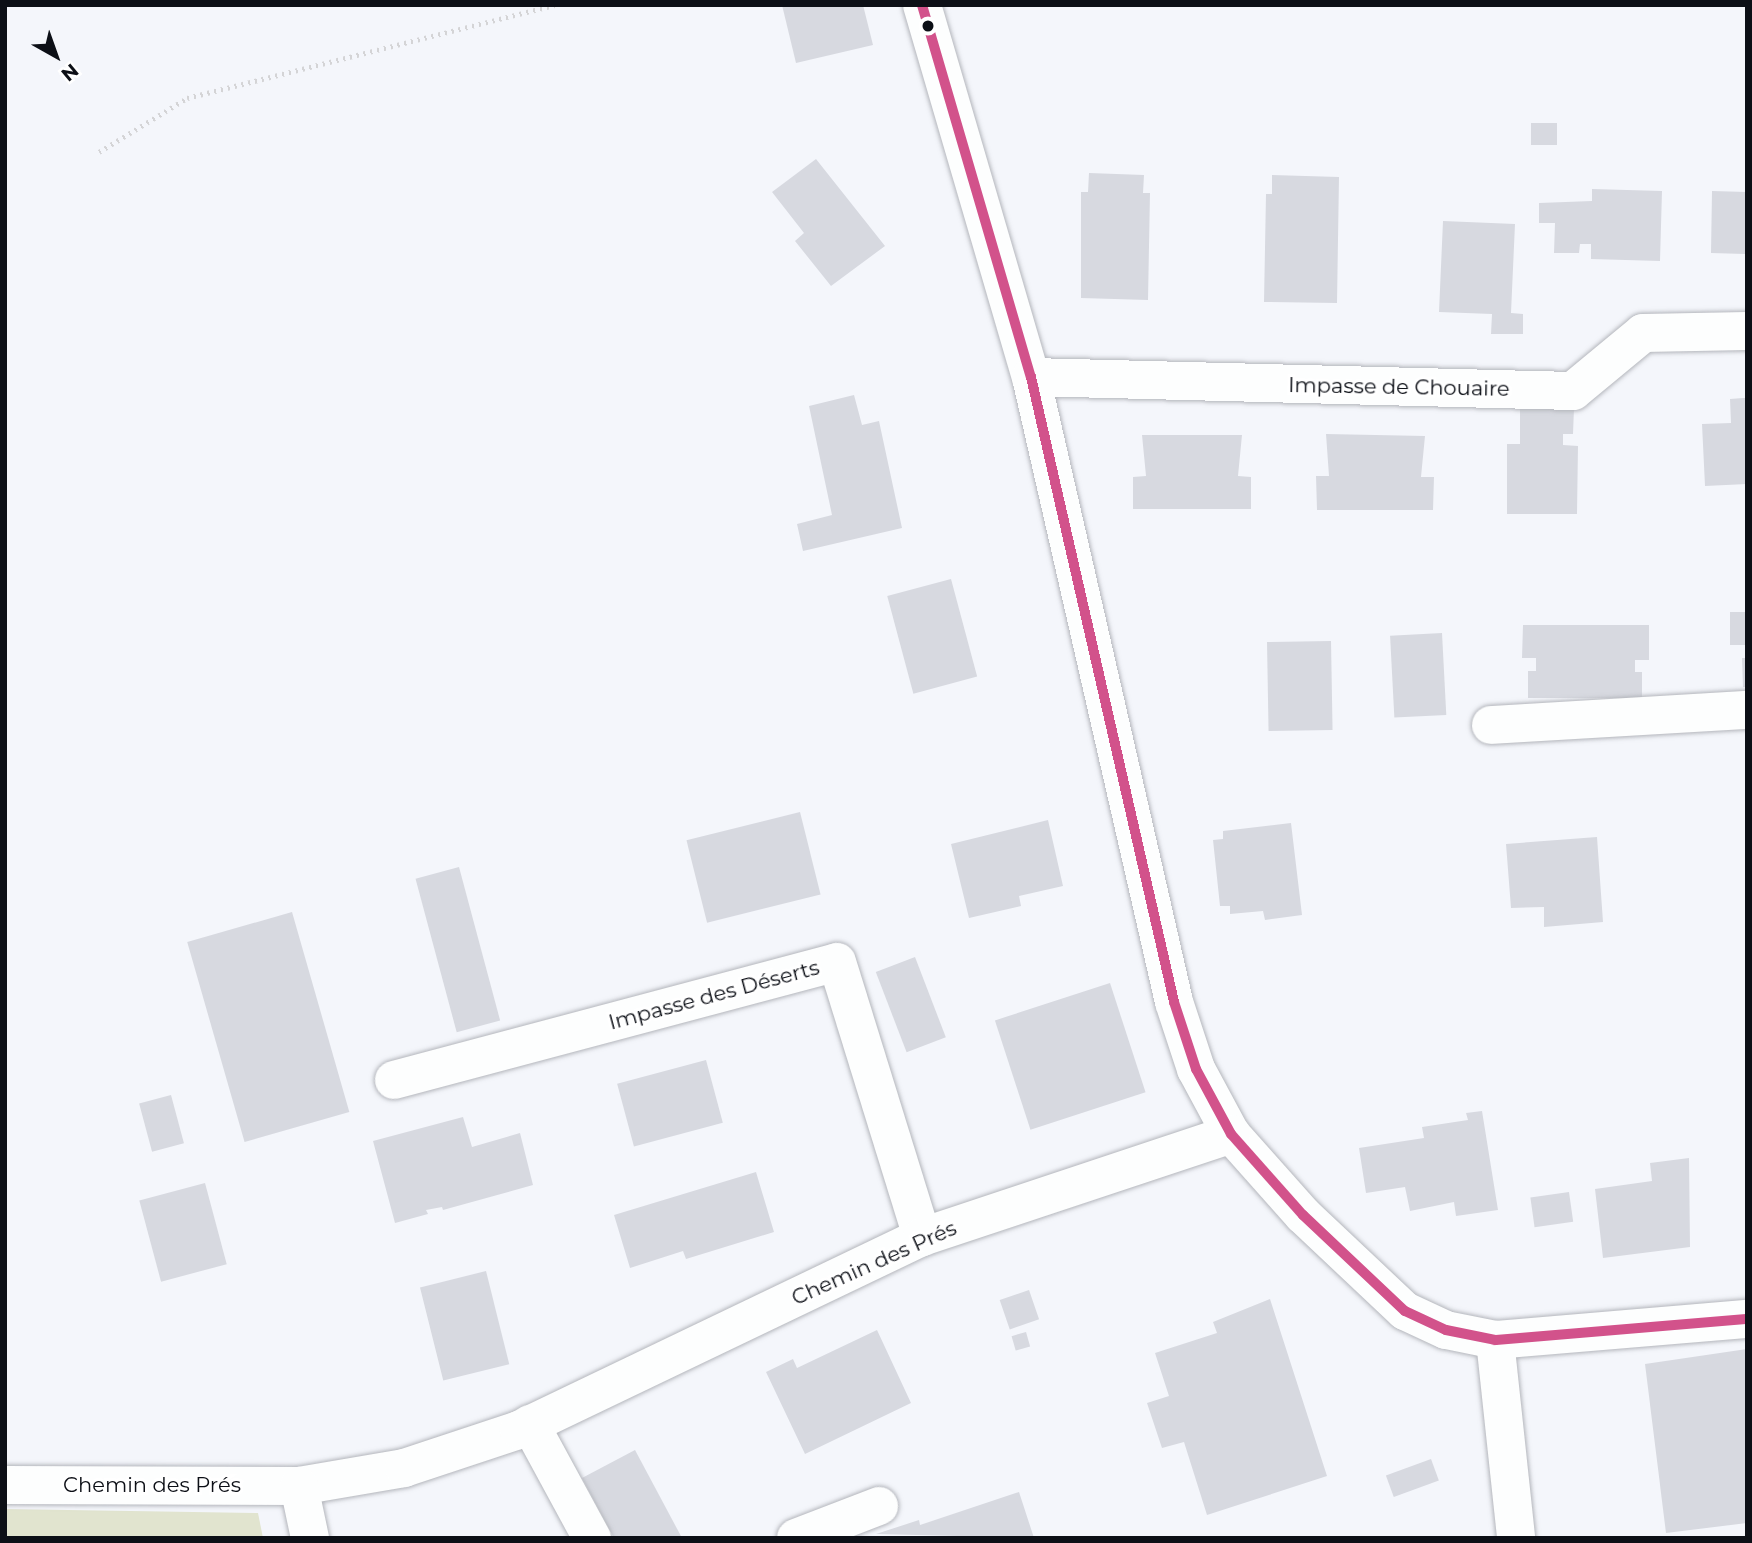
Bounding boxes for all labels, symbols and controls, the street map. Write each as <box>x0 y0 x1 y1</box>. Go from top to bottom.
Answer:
unlabelled marker <box>921 19 935 33</box>
north arrow <box>21 21 91 91</box>
text: N <box>57 59 83 86</box>
street label: Impasse de Chouaire <box>1288 372 1510 402</box>
street label: Impasse des Déserts <box>606 955 822 1035</box>
street label: Chemin des Prés <box>788 1215 960 1311</box>
street label: Chemin des Prés <box>63 1472 241 1498</box>

